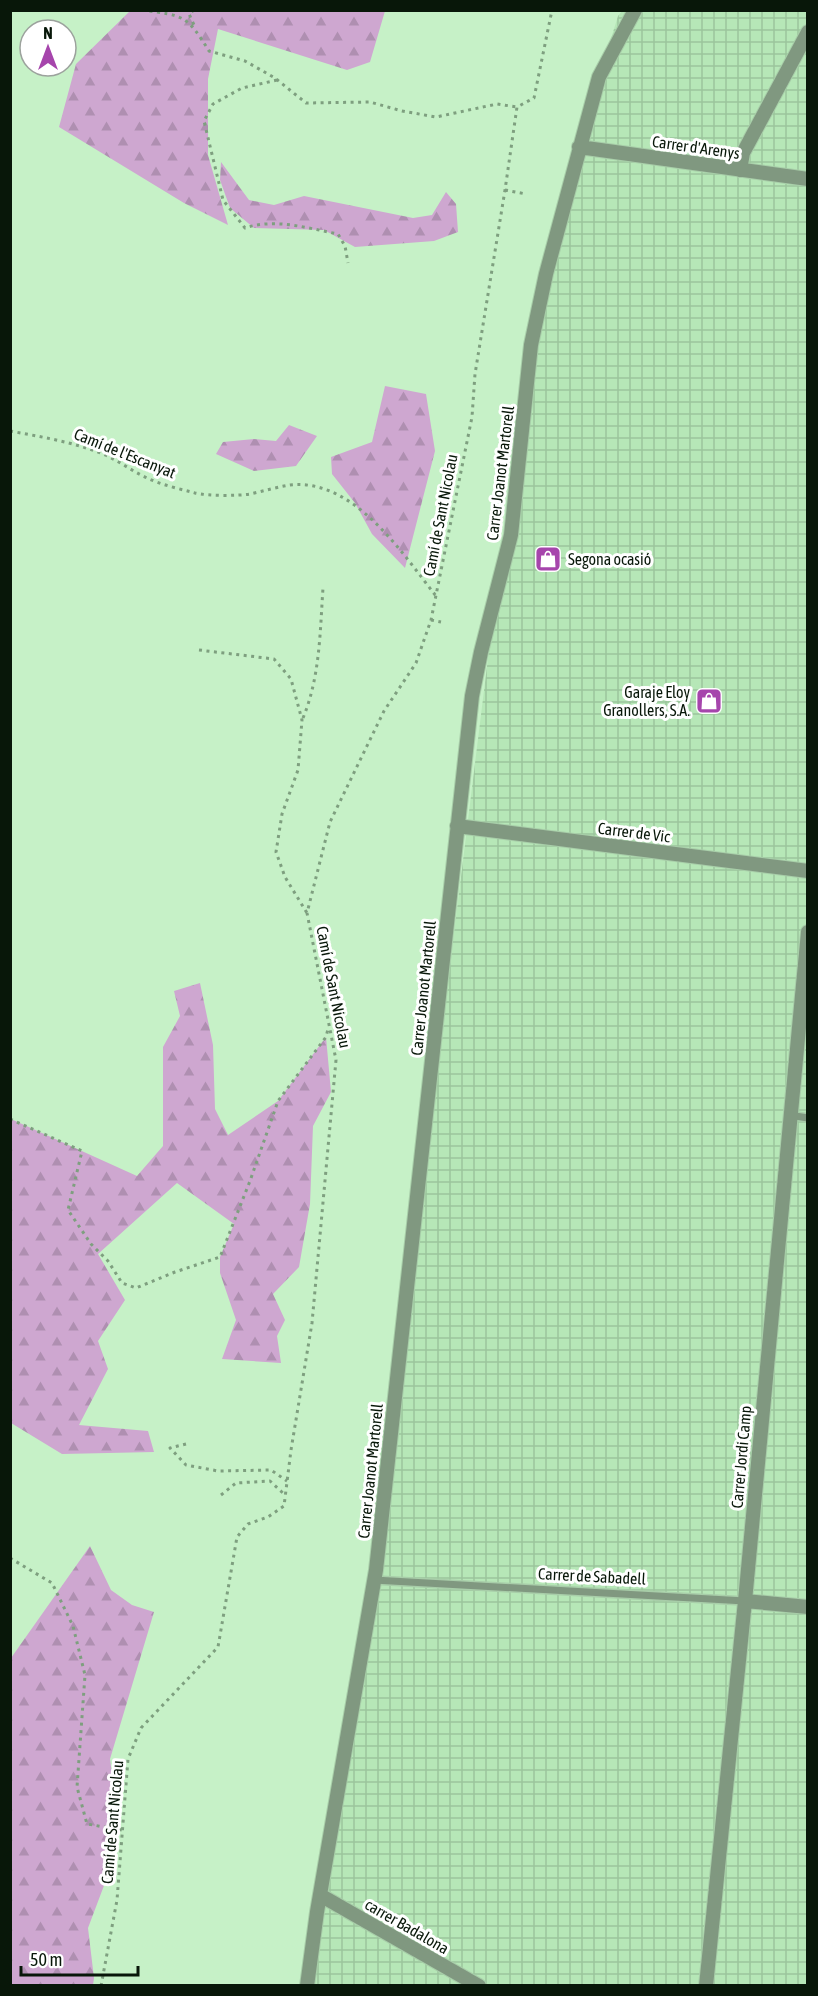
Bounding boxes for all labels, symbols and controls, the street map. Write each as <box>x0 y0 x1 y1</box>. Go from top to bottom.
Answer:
north arrow <box>18 18 78 78</box>
text: N <box>43 24 53 42</box>
street label: Carrer d'Arenys <box>651 132 741 163</box>
street label: Carrer Joanot Martorell <box>483 404 517 541</box>
street label: Camí de l'Escanyat <box>71 424 179 483</box>
street label: Camí de Sant Nicolau <box>419 453 461 577</box>
shop icon: Segona ocasió <box>533 544 563 574</box>
place label: Segona ocasió <box>568 550 651 569</box>
place label: Garaje Eloy Granollers, S.A. <box>603 683 690 719</box>
shop icon: Garaje Eloy Granollers, S.A. <box>694 686 724 716</box>
street label: Carrer de Vic <box>597 819 671 845</box>
street label: Carrer Joanot Martorell <box>407 919 439 1056</box>
street label: Camí de Sant Nicolau <box>313 925 355 1049</box>
street label: Carrer Joanot Martorell <box>354 1402 386 1539</box>
street label: Carrer Jordi Camp <box>728 1405 755 1509</box>
street label: Carrer de Sabadell <box>538 1564 647 1588</box>
street label: Camí de Sant Nicolau <box>98 1760 126 1884</box>
street label: carrer Badalona <box>362 1895 452 1957</box>
scale bar <box>21 1939 138 1977</box>
text: 50 m <box>30 1949 62 1970</box>

